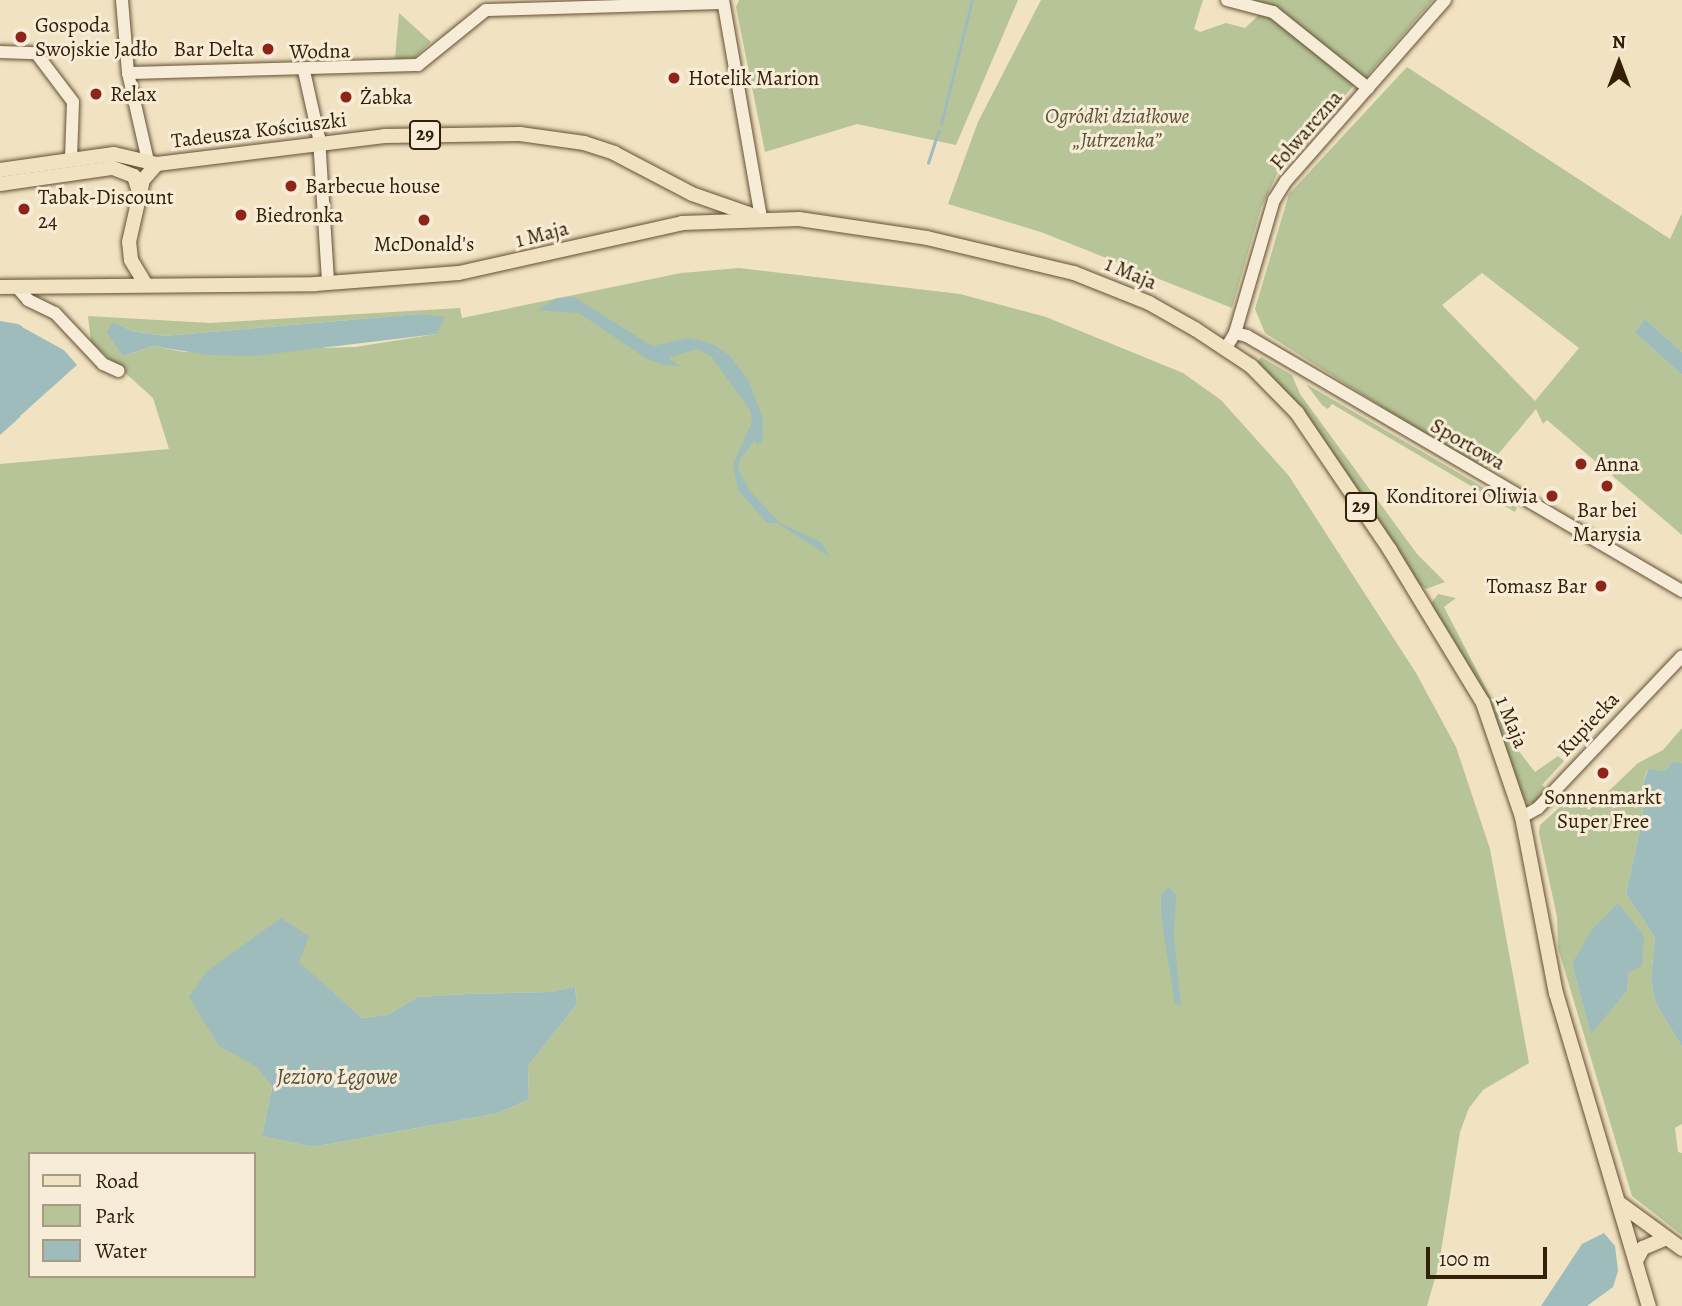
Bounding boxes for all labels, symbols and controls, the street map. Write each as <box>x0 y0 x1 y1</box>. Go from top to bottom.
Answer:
place label: Gospoda Swojskie Jadło <box>35 12 158 62</box>
north arrow <box>1584 28 1654 98</box>
marker: Gospoda Swojskie Jadło <box>13 29 29 45</box>
text: N <box>1612 29 1626 55</box>
place label: Bar Delta <box>173 36 254 62</box>
street label: Wodna <box>289 38 351 64</box>
marker: Bar Delta <box>260 41 276 57</box>
place label: Hotelik Marion <box>688 65 819 91</box>
marker: Hotelik Marion <box>666 70 682 86</box>
place label: Relax <box>110 81 156 107</box>
place label: Żabka <box>360 84 412 110</box>
street label: Folwarczna <box>1265 85 1347 175</box>
marker: Relax <box>88 86 104 102</box>
marker: Żabka <box>338 89 354 105</box>
park label: Ogródki działkowe „Jutrzenka” <box>1045 103 1189 153</box>
street label: Tadeusza Kościuszki <box>170 107 348 153</box>
road number: 29 <box>408 119 442 150</box>
place label: Barbecue house <box>305 173 440 199</box>
marker: Barbecue house <box>283 178 299 194</box>
place label: Tabak-Discount 24 <box>38 184 174 234</box>
marker: Tabak-Discount 24 <box>16 201 32 217</box>
place label: Biedronka <box>255 202 344 228</box>
marker: Biedronka <box>233 207 249 223</box>
marker: McDonald's <box>416 212 432 228</box>
street label: 1 Maja <box>513 215 571 253</box>
place label: McDonald's <box>374 231 474 257</box>
street label: 1 Maja <box>1101 251 1161 295</box>
street label: Sportowa <box>1426 413 1510 475</box>
place label: Anna <box>1595 451 1640 477</box>
marker: Anna <box>1573 456 1589 472</box>
marker: Bar bei Marysia <box>1599 478 1615 494</box>
place label: Konditorei Oliwia <box>1385 483 1538 509</box>
marker: Konditorei Oliwia <box>1544 488 1560 504</box>
road number: 29 <box>1344 492 1378 522</box>
place label: Bar bei Marysia <box>1572 497 1642 547</box>
place label: Tomasz Bar <box>1486 573 1587 599</box>
marker: Tomasz Bar <box>1593 578 1609 594</box>
street label: Kupiecka <box>1552 686 1624 762</box>
street label: 1 Maja <box>1490 692 1534 752</box>
marker: Sonnenmarkt Super Free <box>1595 765 1611 781</box>
place label: Sonnenmarkt Super Free <box>1544 784 1662 834</box>
water label: Jezioro Łęgowe <box>276 1063 398 1091</box>
legend <box>28 1152 256 1278</box>
text: Road <box>95 1167 139 1195</box>
text: Park <box>95 1202 134 1230</box>
scale bar <box>1430 1232 1551 1276</box>
text: Water <box>95 1237 147 1265</box>
text: 100 m <box>1439 1245 1490 1273</box>

